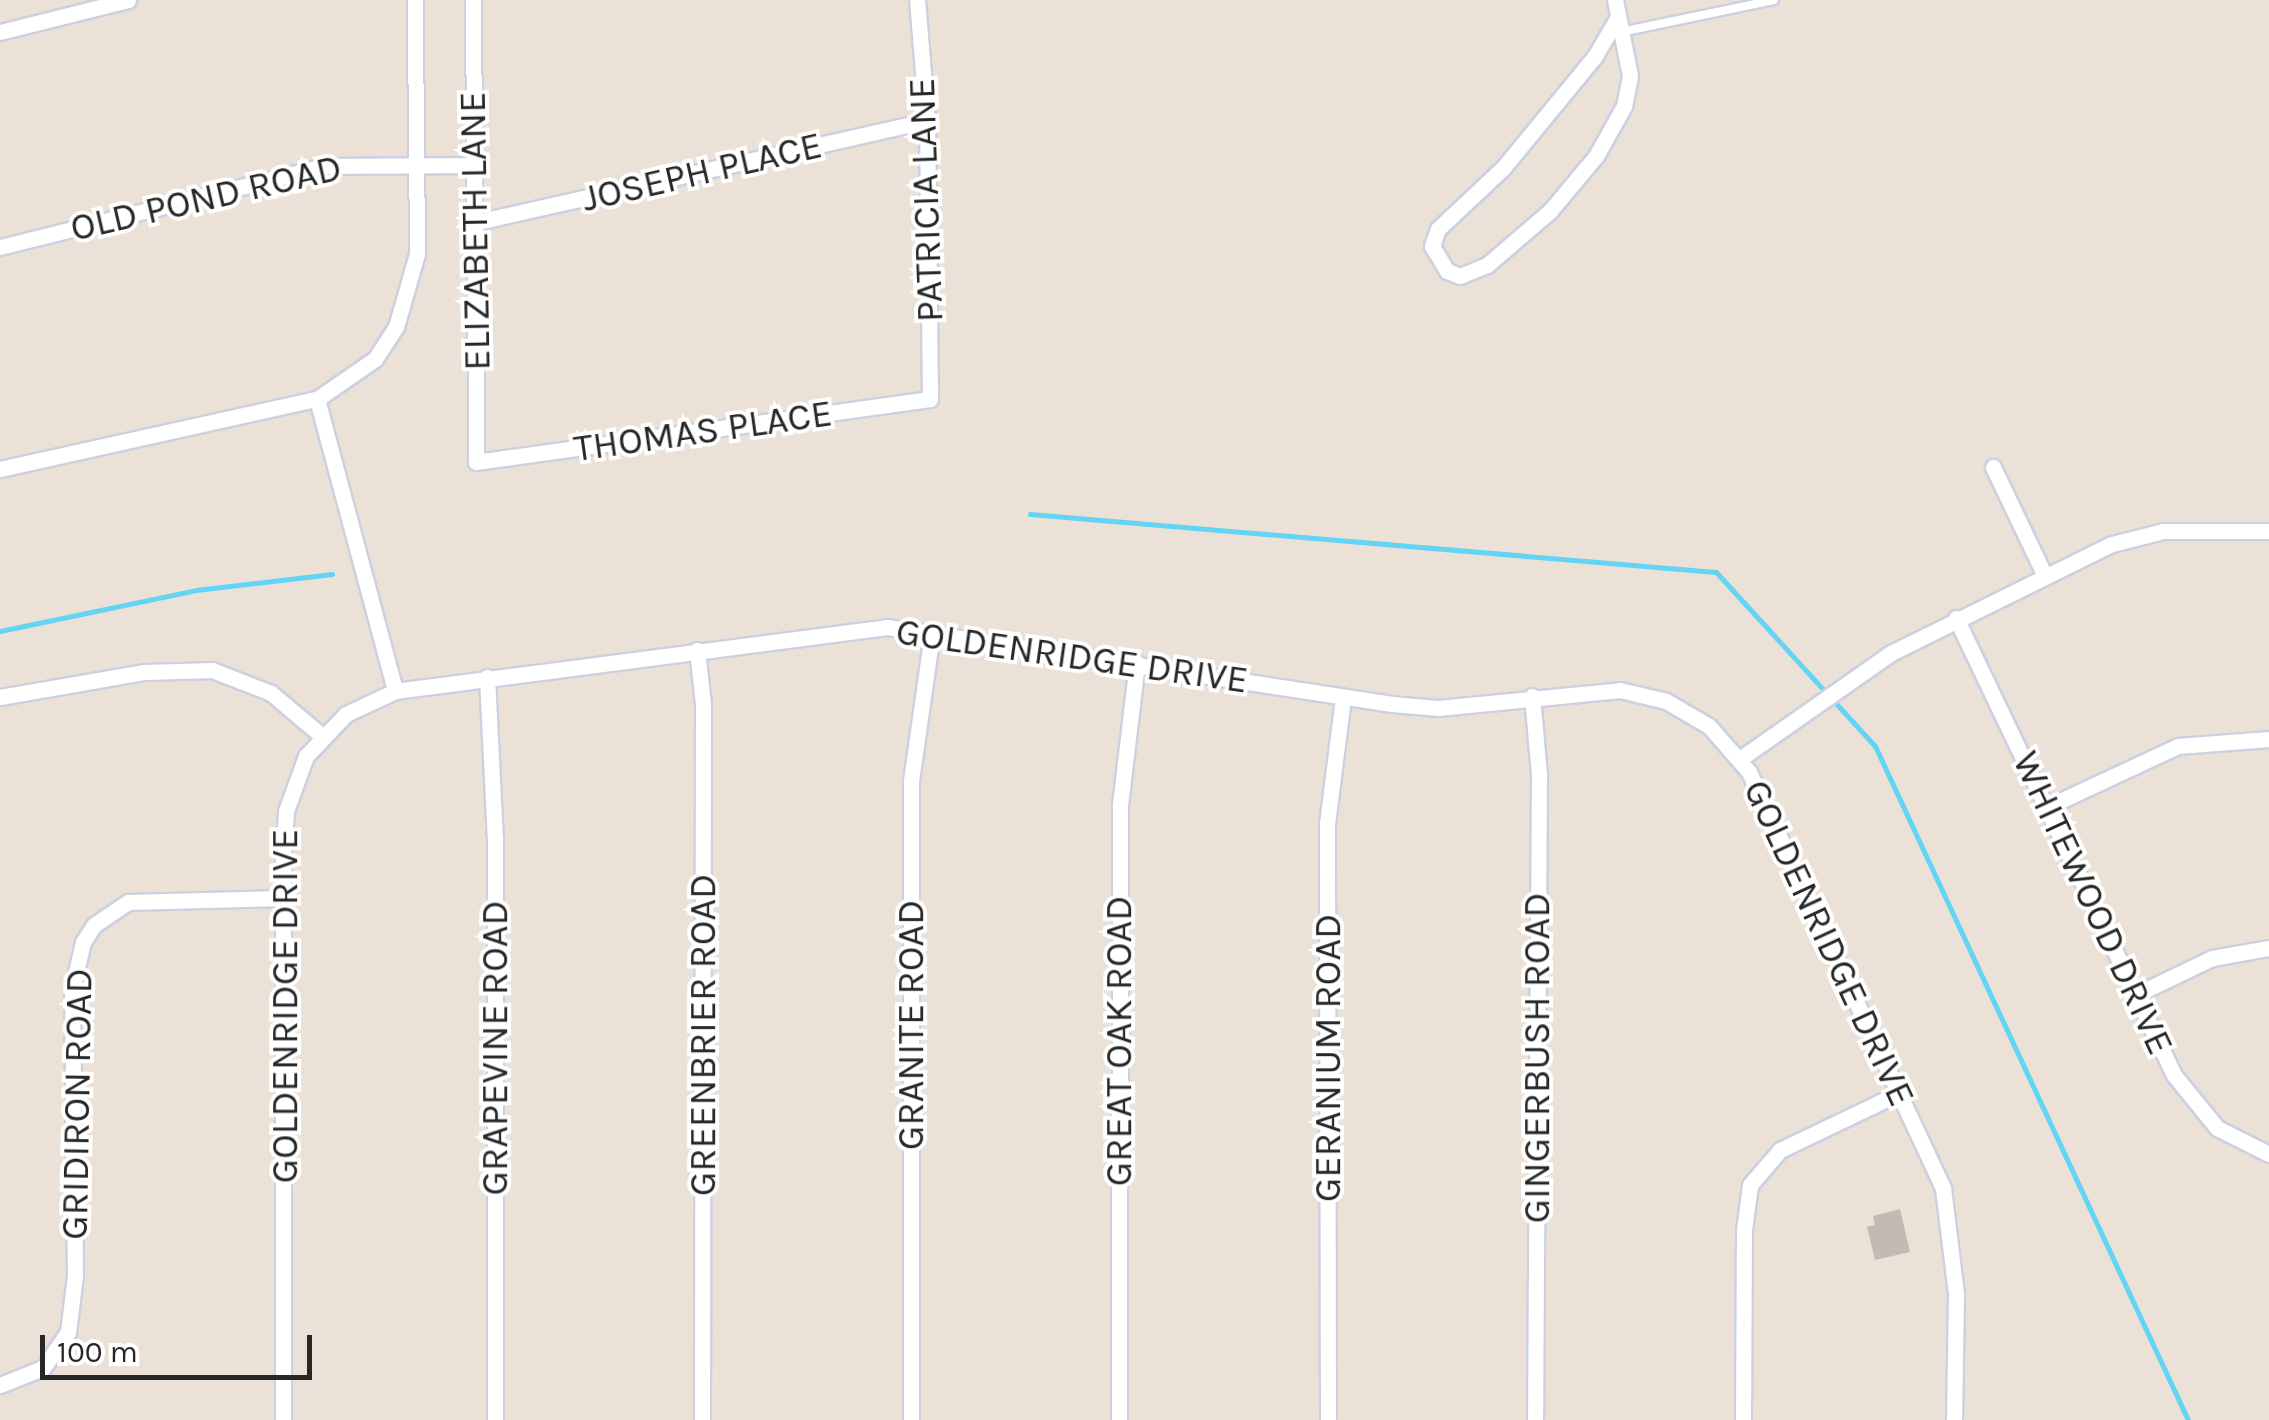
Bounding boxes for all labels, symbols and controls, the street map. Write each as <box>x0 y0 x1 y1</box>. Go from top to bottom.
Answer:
street label: PATRICIA LANE <box>899 77 953 323</box>
street label: ELIZABETH LANE <box>450 91 500 371</box>
street label: JOSEPH PLACE <box>578 122 826 222</box>
street label: OLD POND ROAD <box>66 145 346 251</box>
street label: THOMAS PLACE <box>571 390 835 472</box>
street label: GOLDENRIDGE DRIVE <box>893 609 1251 703</box>
street label: WHITEWOOD DRIVE <box>2003 744 2183 1062</box>
street label: GOLDENRIDGE DRIVE <box>1733 773 1925 1113</box>
street label: GOLDENRIDGE DRIVE <box>262 829 308 1183</box>
street label: GREENBRIER ROAD <box>680 874 726 1196</box>
street label: GINGERBUSH ROAD <box>1514 893 1560 1223</box>
street label: GREAT OAK ROAD <box>1096 896 1142 1186</box>
street label: GRAPEVINE ROAD <box>472 900 518 1196</box>
street label: GRANITE ROAD <box>888 900 934 1150</box>
street label: GERANIUM ROAD <box>1305 914 1351 1202</box>
street label: GRIDIRON ROAD <box>52 968 102 1240</box>
scale bar <box>45 1315 318 1377</box>
text: 100 m <box>57 1334 138 1370</box>

